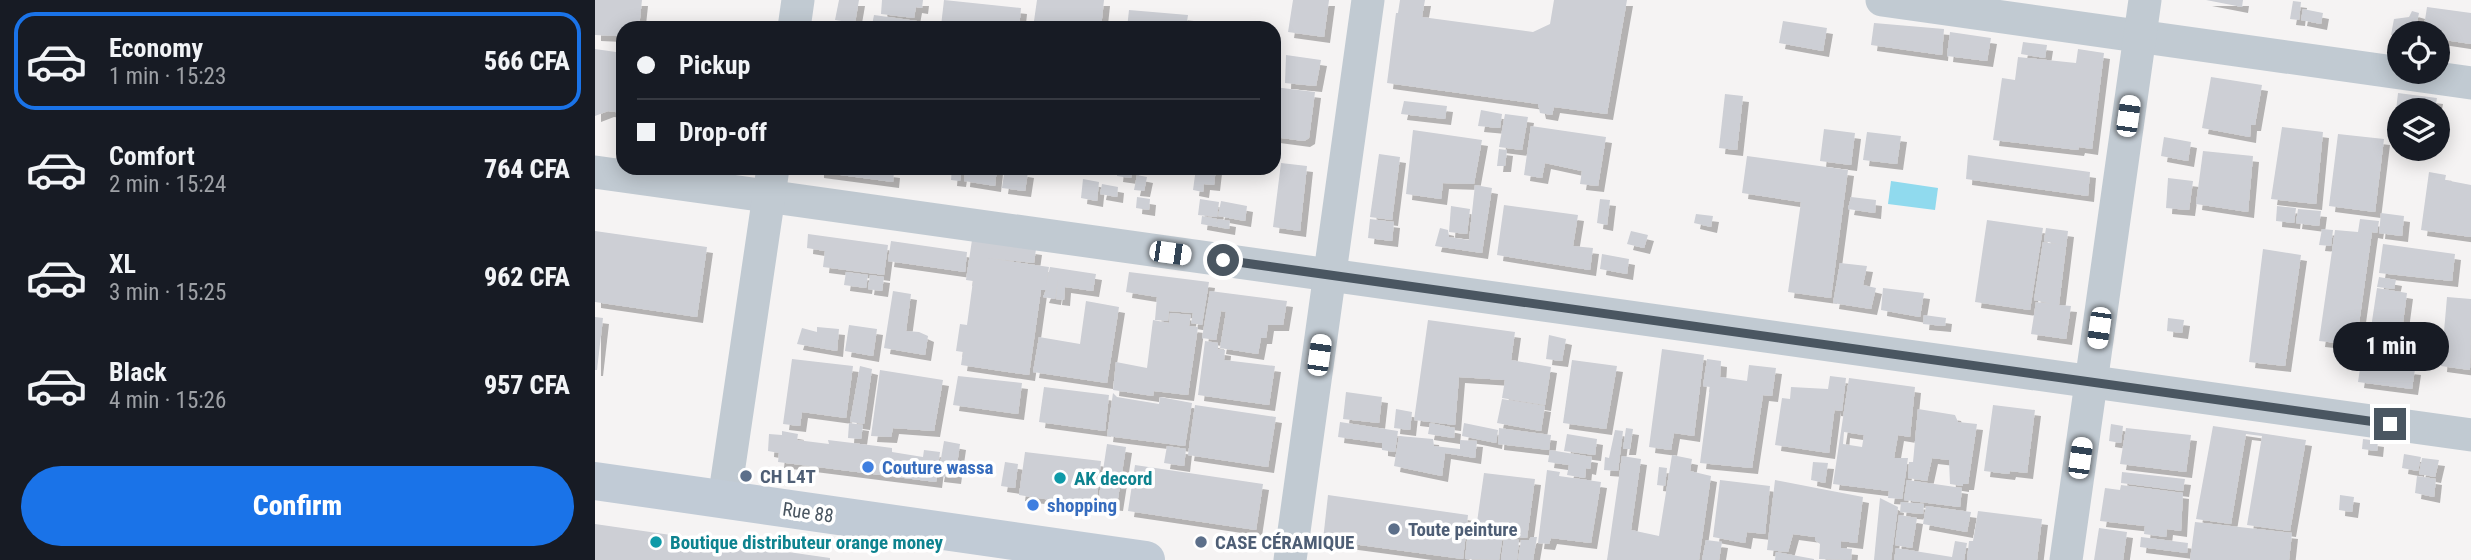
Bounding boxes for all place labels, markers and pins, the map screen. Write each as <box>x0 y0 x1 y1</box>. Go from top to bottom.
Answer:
place label: Couture wassa <box>882 456 994 479</box>
marker: Couture wassa <box>860 459 876 475</box>
place label: CH L4T <box>760 465 816 488</box>
place label: AK decord <box>1074 467 1152 490</box>
marker: CH L4T <box>738 468 754 484</box>
marker: AK decord <box>1052 470 1068 486</box>
place label: shopping <box>1047 494 1117 517</box>
marker: shopping <box>1025 497 1041 513</box>
place label: Toute peinture <box>1408 518 1518 541</box>
marker: Toute peinture <box>1386 521 1402 537</box>
place label: Boutique distributeur orange money <box>670 531 943 554</box>
place label: CASE CÉRAMIQUE <box>1215 531 1354 554</box>
marker: Boutique distributeur orange money <box>648 534 664 550</box>
marker: CASE CÉRAMIQUE <box>1193 534 1209 550</box>

